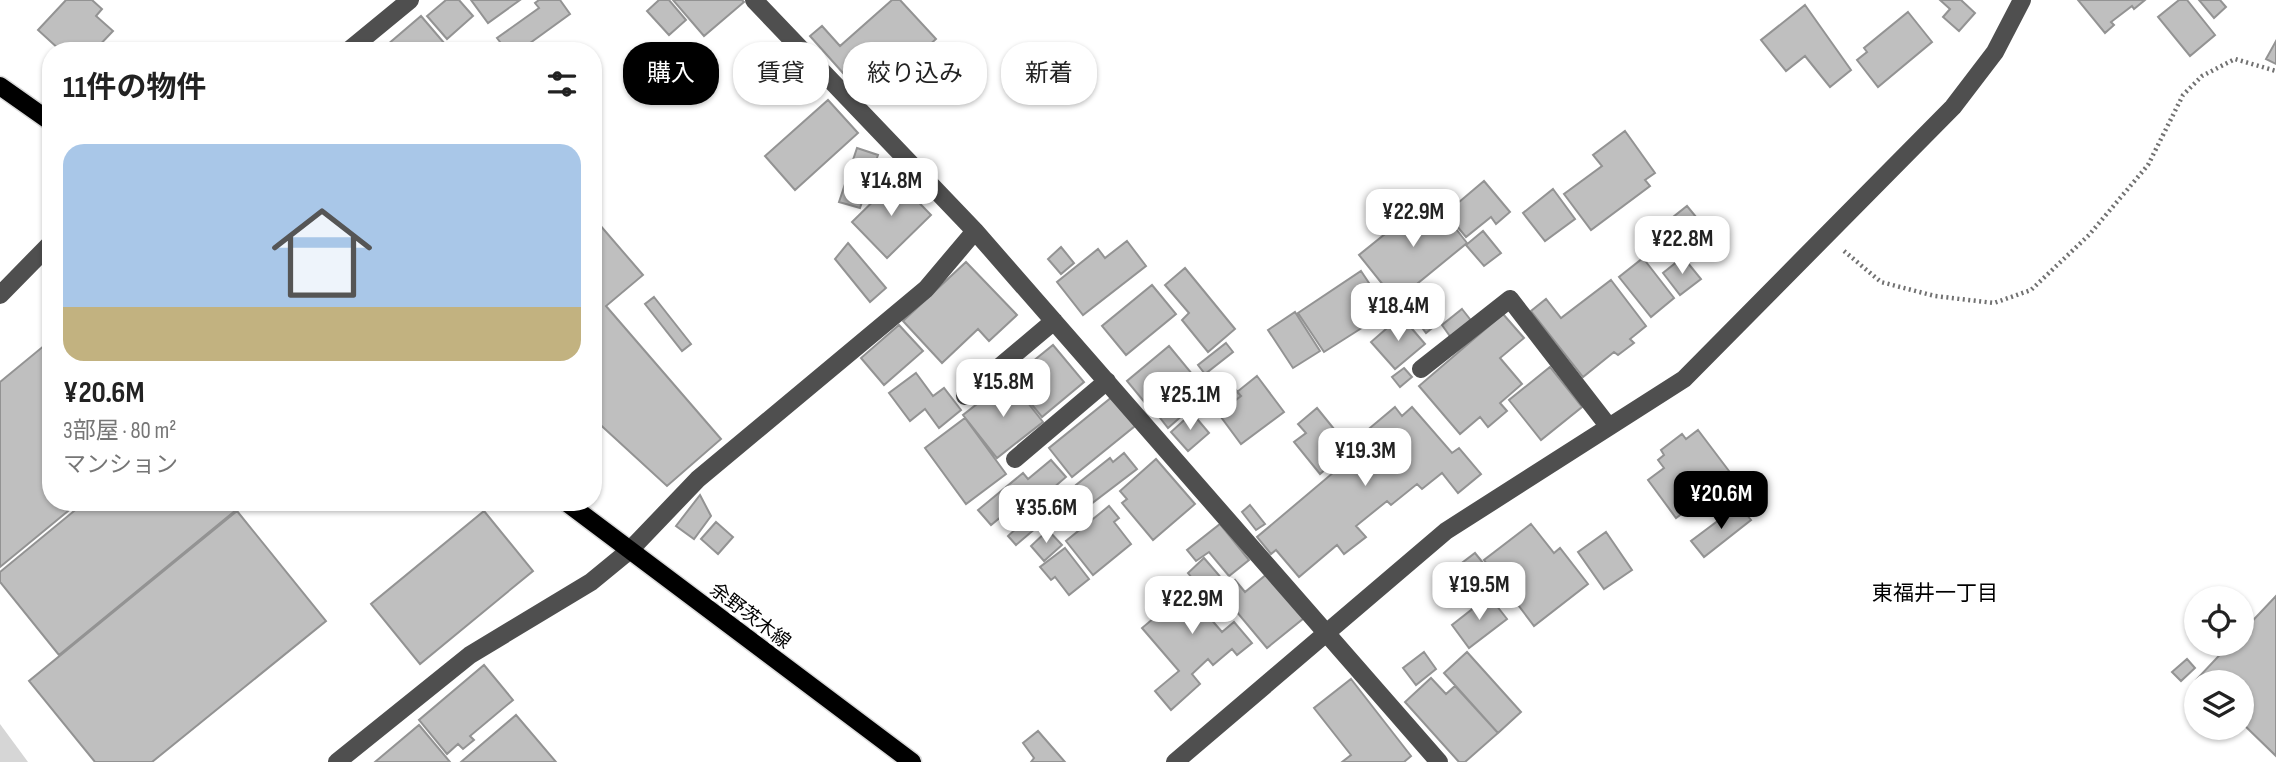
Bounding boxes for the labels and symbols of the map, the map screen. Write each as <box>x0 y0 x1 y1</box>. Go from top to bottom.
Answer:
pin: ¥14.8M <box>834 158 948 218</box>
pin: ¥22.9M <box>1356 190 1470 249</box>
pin: ¥22.8M <box>1625 216 1739 276</box>
pin: ¥18.4M <box>1341 284 1455 343</box>
pin: ¥15.8M <box>946 360 1060 419</box>
pin: ¥25.1M <box>1133 372 1247 432</box>
pin: ¥19.3M <box>1308 428 1422 488</box>
pin: ¥20.6M <box>1664 472 1778 531</box>
pin: ¥35.6M <box>989 486 1103 545</box>
pin: ¥19.5M <box>1422 562 1536 622</box>
pin: ¥22.9M <box>1135 576 1249 636</box>
street label: 余野茨木線 <box>705 578 795 654</box>
district label: 東福井一丁目 <box>1872 581 1998 606</box>

